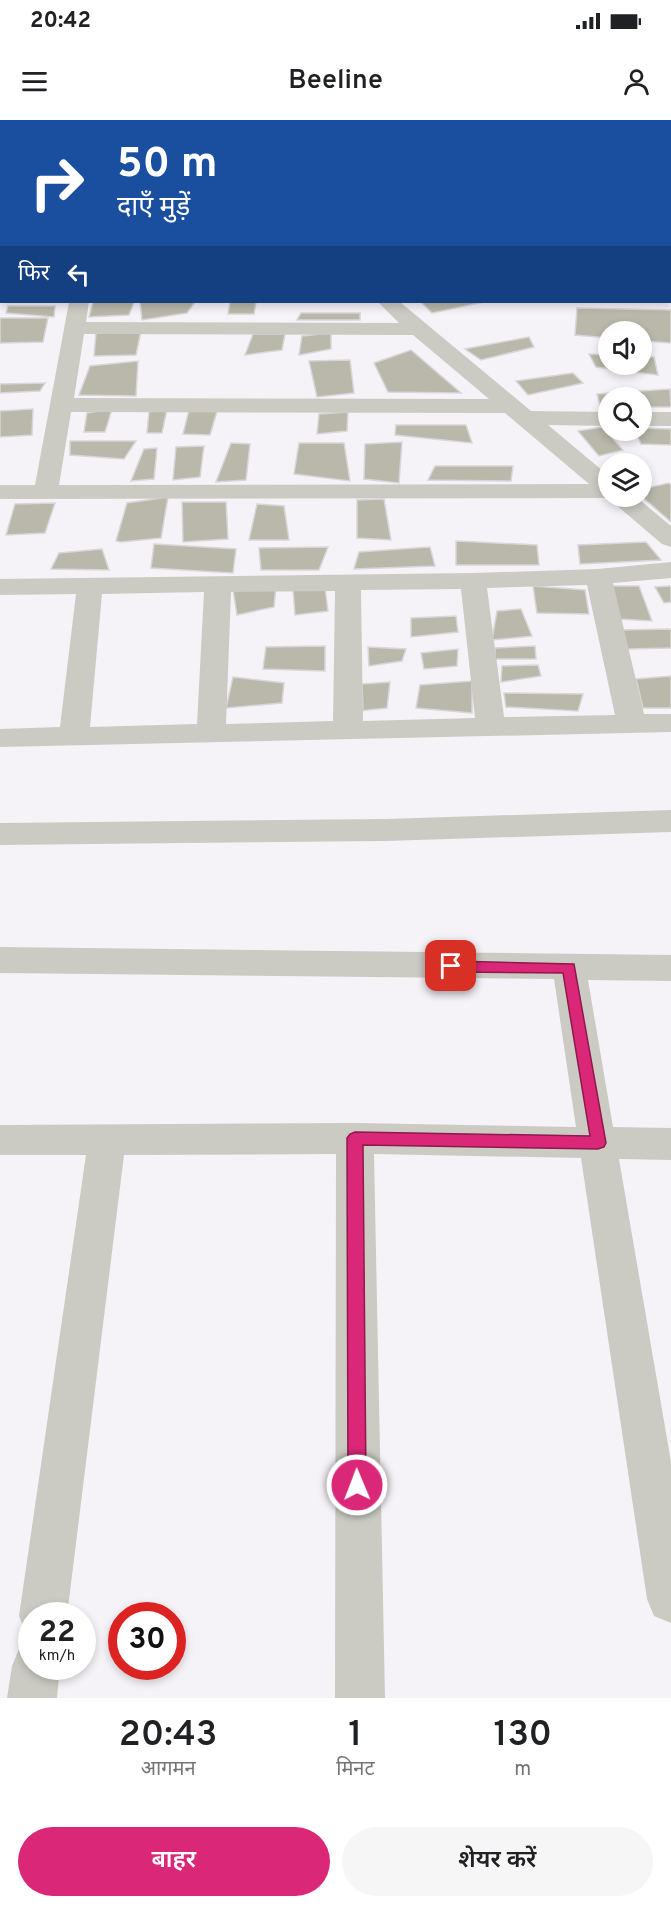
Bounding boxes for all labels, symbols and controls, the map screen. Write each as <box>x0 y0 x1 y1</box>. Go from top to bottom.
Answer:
text: 20:42 <box>30 8 91 35</box>
text: Beeline <box>288 64 383 98</box>
icon: menu <box>18 65 51 98</box>
icon: person <box>620 65 653 98</box>
text: 50 m <box>117 139 218 192</box>
icon: right <box>18 144 96 222</box>
text: दाएँ मुड़ें <box>117 191 190 225</box>
icon: left <box>62 258 95 291</box>
text: फिर <box>18 261 50 288</box>
map controls <box>598 321 652 507</box>
button: sound <box>598 321 652 375</box>
button: search <box>598 387 652 441</box>
button: layers <box>598 453 652 507</box>
pin <box>425 940 476 991</box>
icon: arrive <box>434 949 467 982</box>
position arrow <box>325 1453 389 1517</box>
speed limit sign: 30 <box>108 1602 186 1680</box>
text: 22 <box>39 1615 75 1652</box>
text: km/h <box>39 1647 75 1666</box>
text: 20:43 <box>119 1713 217 1759</box>
text: 1 <box>348 1713 362 1759</box>
text: 130 <box>493 1713 552 1759</box>
text: आगमन <box>141 1757 196 1783</box>
text: मिनट <box>336 1757 375 1783</box>
text: m <box>514 1757 531 1783</box>
button: बाहर <box>18 1827 330 1896</box>
button: शेयर करें <box>342 1827 653 1896</box>

